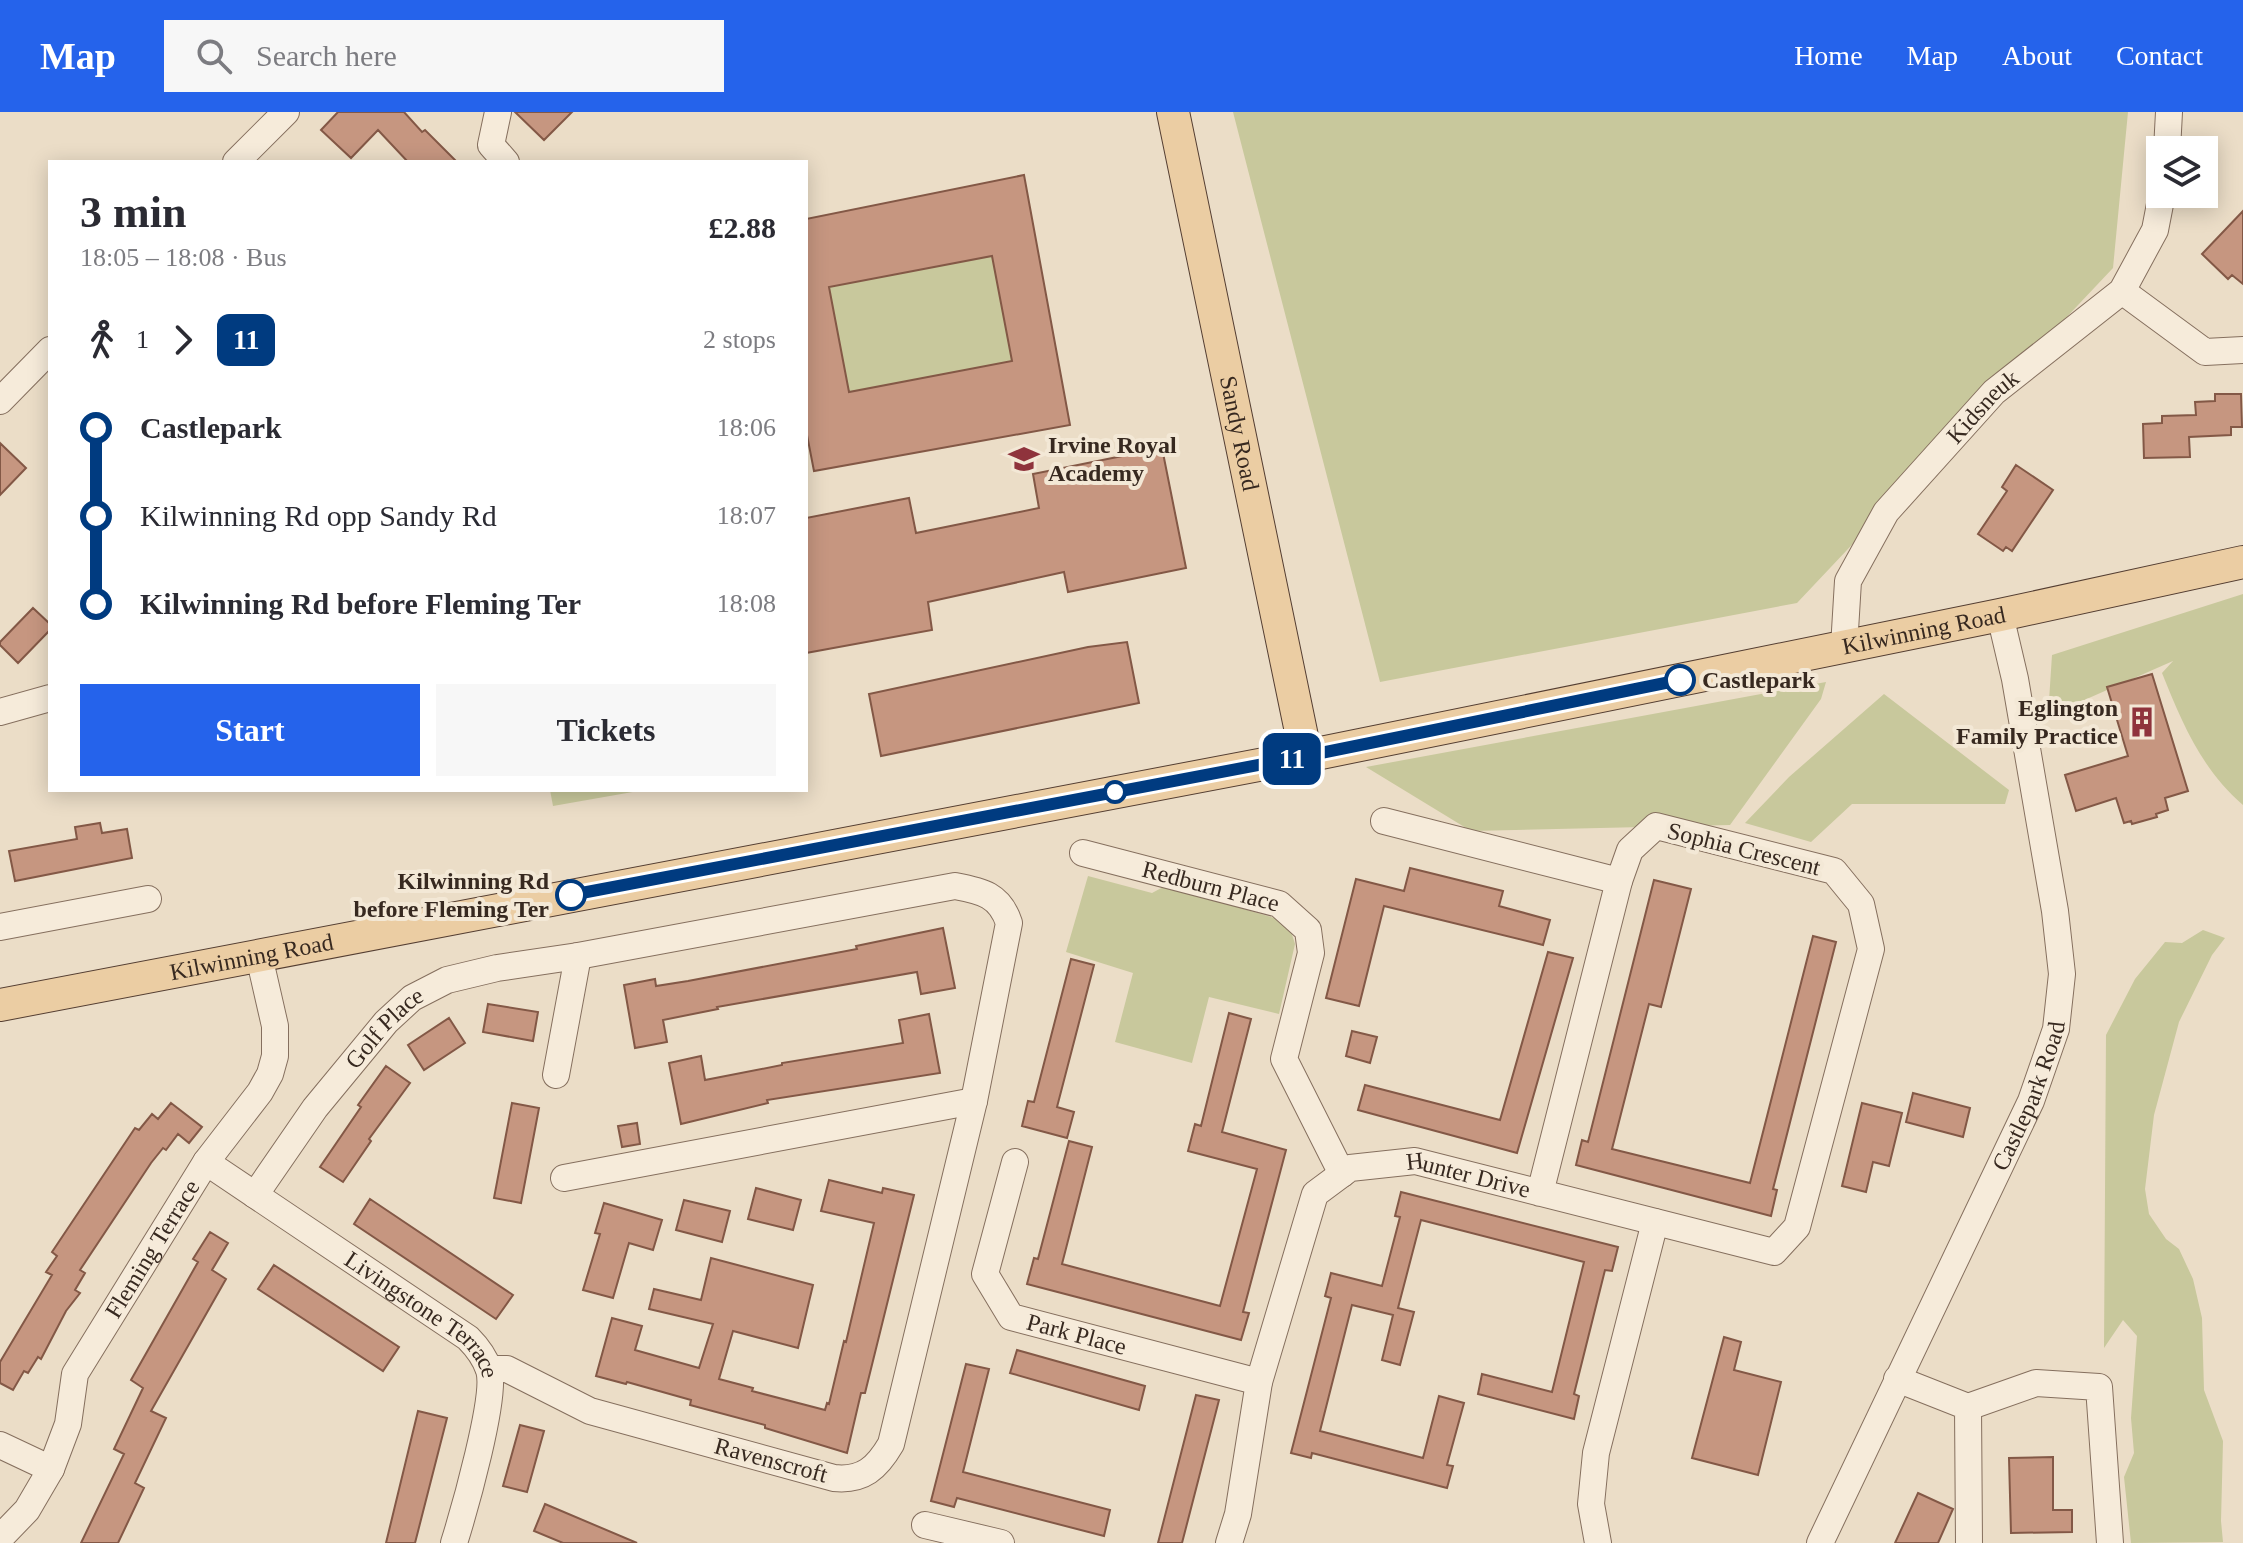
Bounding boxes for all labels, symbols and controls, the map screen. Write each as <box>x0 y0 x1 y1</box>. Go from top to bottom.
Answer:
search box <box>164 20 724 92</box>
icon: search <box>192 34 236 78</box>
text: Map <box>40 35 116 77</box>
text: Search here <box>256 39 397 72</box>
text: Home <box>1794 40 1863 71</box>
text: Map <box>1907 40 1958 71</box>
text: About <box>2002 40 2072 71</box>
text: Contact <box>2116 40 2203 71</box>
map controls <box>2146 136 2218 208</box>
button: layers <box>2146 136 2218 208</box>
text: 3 min <box>80 188 186 237</box>
text: £2.88 <box>709 211 776 244</box>
text: 18:05 – 18:08 · Bus <box>80 243 287 272</box>
icon: walk <box>80 318 124 362</box>
icon: forward <box>161 318 205 362</box>
text: 11 <box>233 324 259 355</box>
text: 1 <box>136 325 149 354</box>
text: 2 stops <box>703 325 776 354</box>
street label: Kidsneuk <box>1941 365 2024 449</box>
street label: Sandy Road <box>1215 373 1264 493</box>
text: Castlepark <box>140 411 282 444</box>
text: 18:06 <box>717 413 776 442</box>
place label: Irvine Royal Academy <box>1048 432 1177 486</box>
school or university icon: Irvine Royal Academy <box>1007 442 1041 476</box>
text: Kilwinning Rd opp Sandy Rd <box>140 499 497 532</box>
text: 18:07 <box>717 501 776 530</box>
text: Kilwinning Rd before Fleming Ter <box>140 587 581 620</box>
text: 18:08 <box>717 589 776 618</box>
street label: Kilwinning Road <box>1840 601 2008 660</box>
marker: Castlepark <box>1665 665 1695 695</box>
place label: Castlepark <box>1702 667 1816 693</box>
button: Start <box>80 684 420 776</box>
button: Tickets <box>436 684 776 776</box>
place label: Eglington Family Practice <box>1956 695 2118 749</box>
building icon: Eglington Family Practice <box>2125 705 2159 739</box>
line badge: 11 <box>1256 733 1328 785</box>
text: 11 <box>1279 743 1305 774</box>
unlabelled marker <box>1104 781 1126 803</box>
street label: Sophia Crescent <box>1665 817 1823 881</box>
street label: Redburn Place <box>1139 856 1282 917</box>
place label: Kilwinning Rd before Fleming Ter <box>353 868 550 922</box>
marker: Kilwinning Rd before Fleming Ter <box>556 880 586 910</box>
street label: Kilwinning Road <box>167 929 335 985</box>
street label: Golf Place <box>340 982 427 1074</box>
street label: Castlepark Road <box>1987 1020 2070 1175</box>
street label: Hunter Drive <box>1405 1147 1533 1203</box>
street label: Fleming Terrace <box>100 1175 205 1323</box>
street label: Livingstone Terrace <box>340 1246 503 1380</box>
street label: Park Place <box>1024 1309 1129 1360</box>
street label: Ravenscroft <box>712 1432 831 1488</box>

